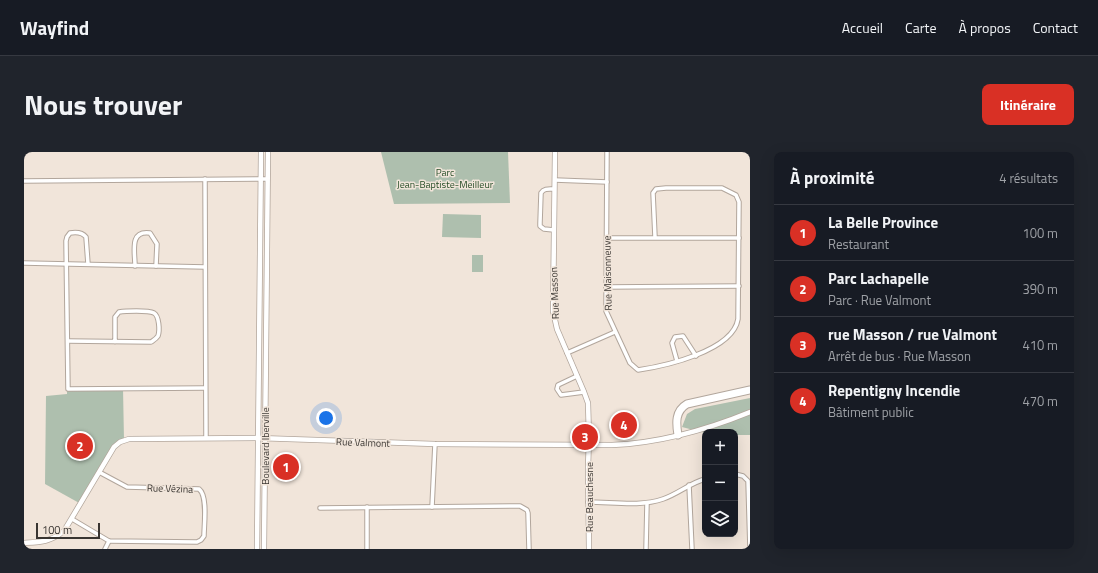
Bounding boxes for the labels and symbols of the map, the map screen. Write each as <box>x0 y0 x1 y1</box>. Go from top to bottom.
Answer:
park label: Parc Jean-Baptiste-Meilleur <box>397 165 494 192</box>
street label: Rue Maisonneuve <box>599 235 616 311</box>
street label: Rue Masson <box>546 267 563 319</box>
street label: Boulevard Iberville <box>258 407 273 485</box>
your location <box>316 408 336 428</box>
pin: 4 <box>611 410 637 440</box>
pin: 3 <box>572 422 598 452</box>
pin: 2 <box>67 431 93 461</box>
street label: Rue Valmont <box>336 434 391 451</box>
pin: 1 <box>273 452 299 482</box>
street label: Rue Beauchesne <box>582 462 597 532</box>
street label: Rue Vézina <box>147 480 193 497</box>
scale bar <box>36 521 100 540</box>

